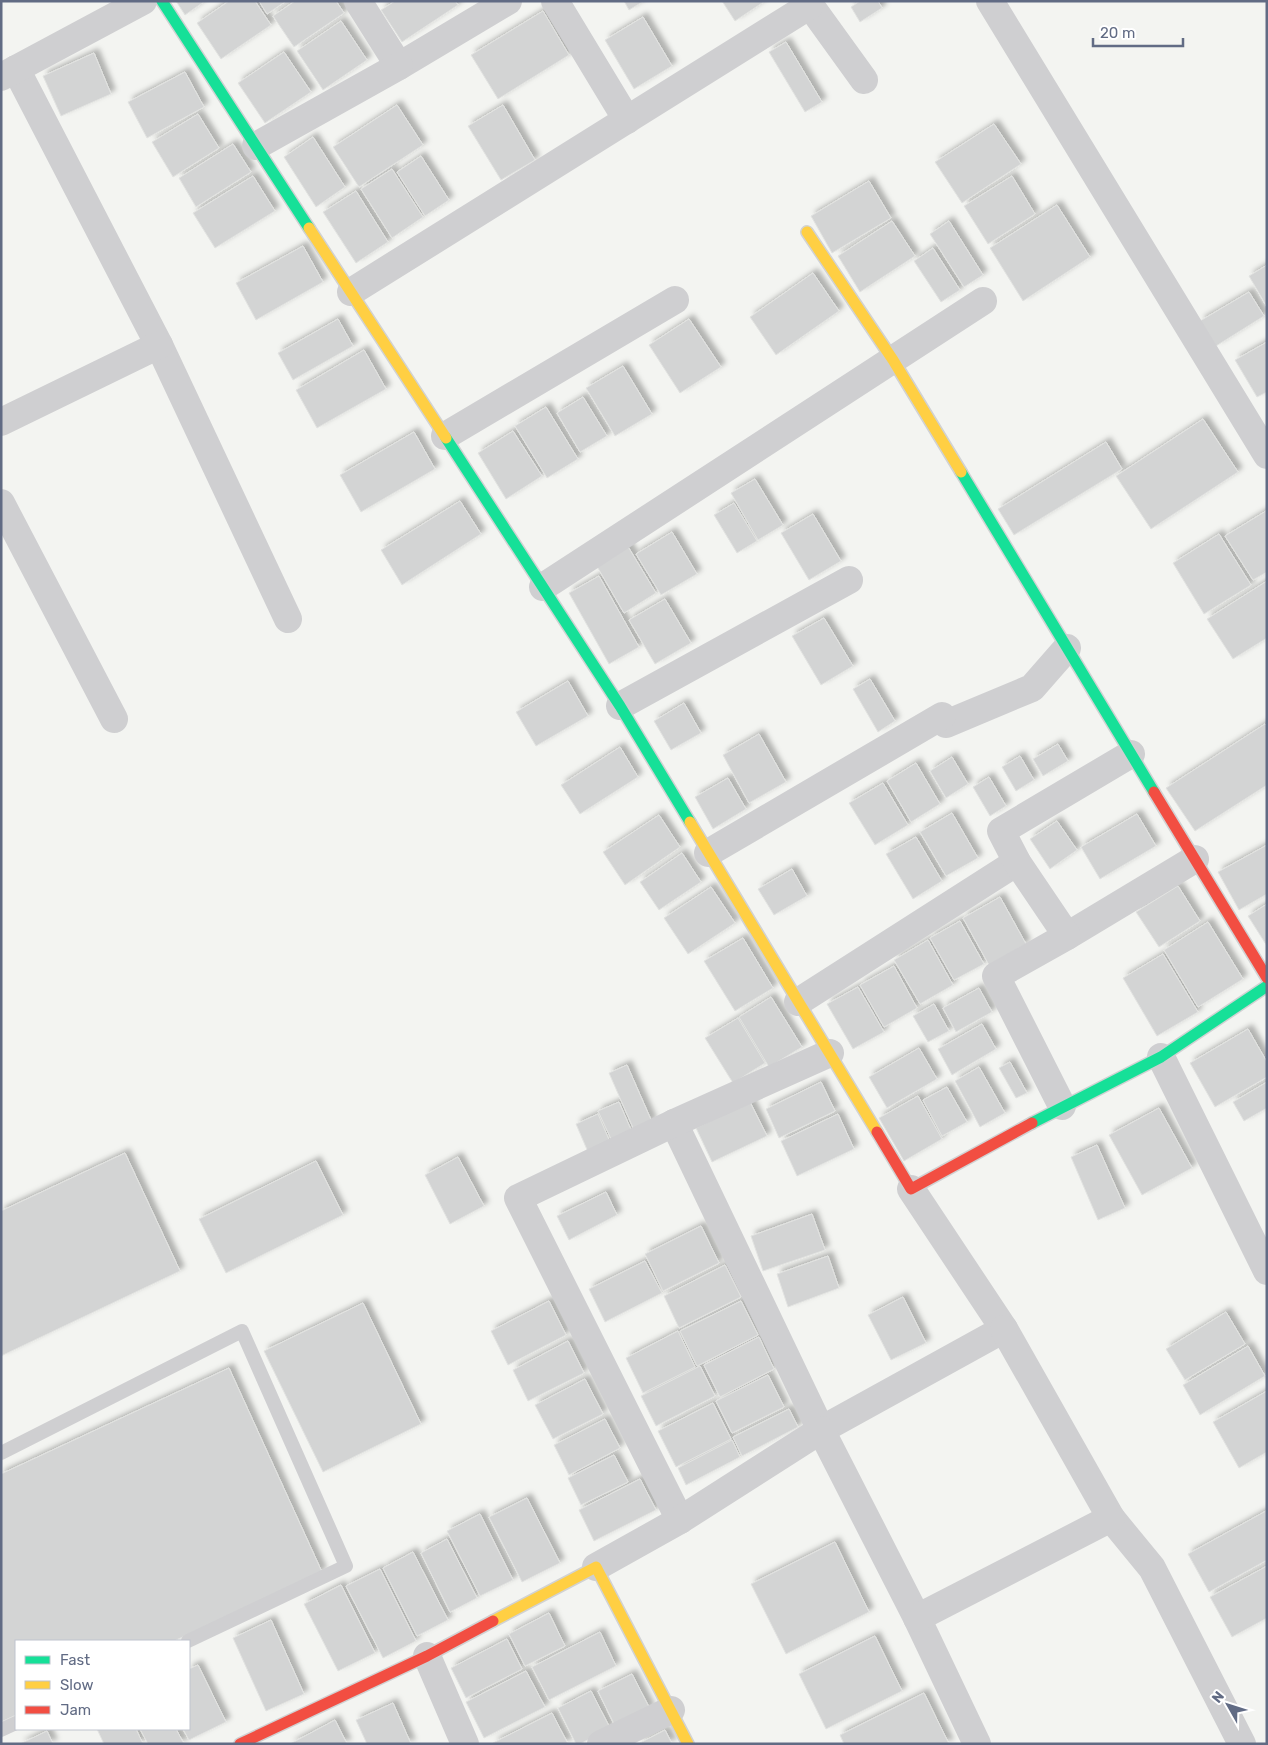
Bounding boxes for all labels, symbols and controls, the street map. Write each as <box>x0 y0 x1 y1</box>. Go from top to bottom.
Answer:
scale bar <box>1093 15 1183 47</box>
text: 20 m <box>1100 24 1135 42</box>
legend <box>15 1640 190 1730</box>
text: Fast <box>60 1651 90 1669</box>
text: Slow <box>60 1676 93 1694</box>
north arrow <box>1203 1680 1253 1730</box>
text: N <box>1209 1688 1228 1706</box>
text: Jam <box>60 1701 91 1719</box>

